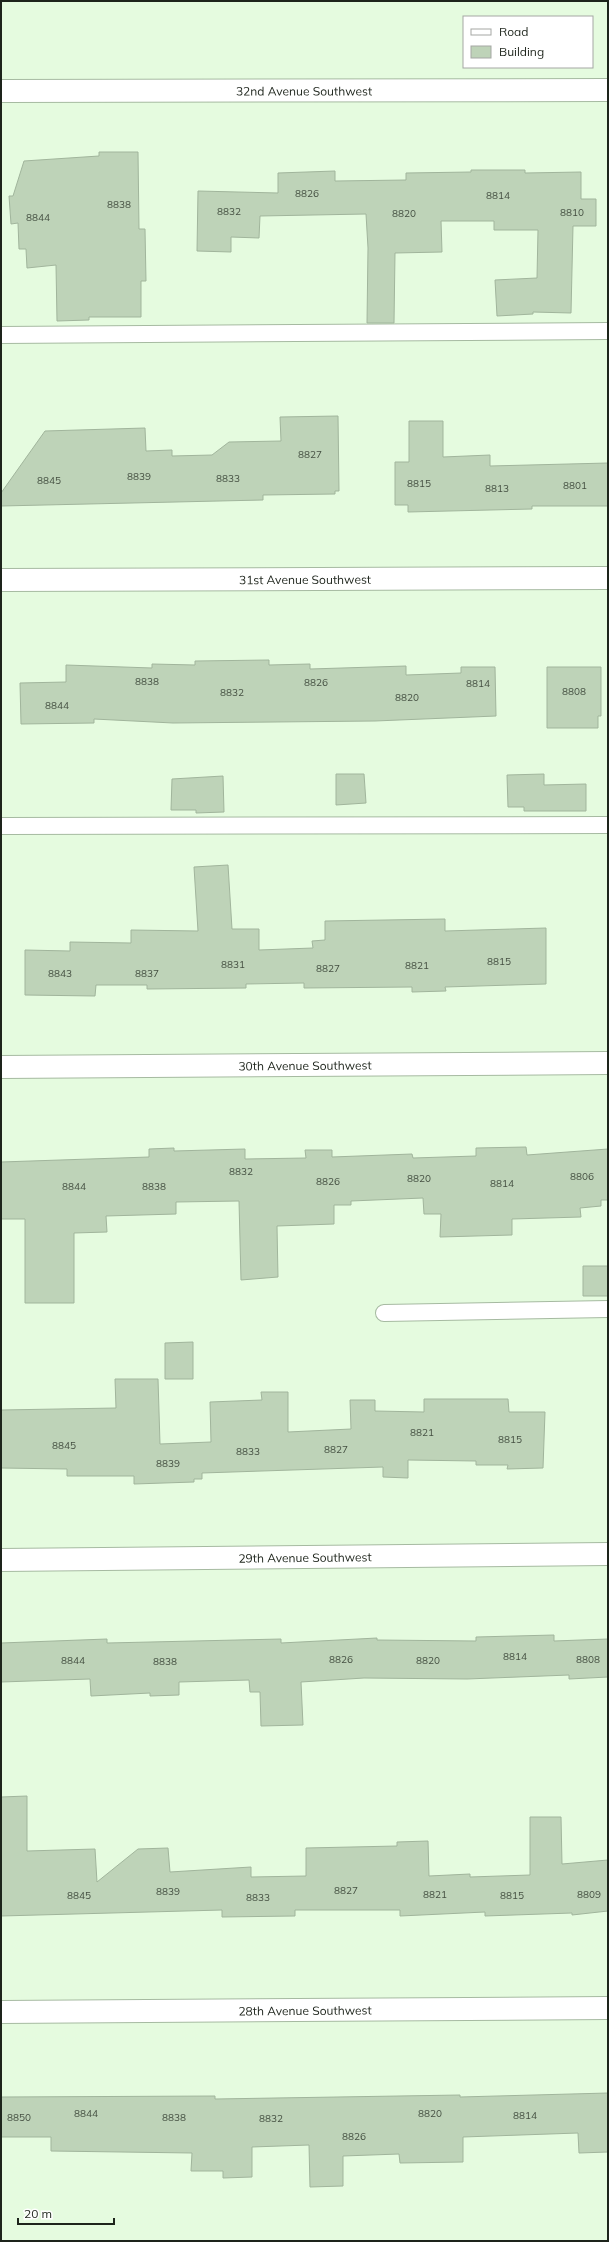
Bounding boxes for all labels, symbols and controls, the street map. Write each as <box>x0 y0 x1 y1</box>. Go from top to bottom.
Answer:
legend <box>463 16 593 68</box>
text: Road <box>499 24 528 39</box>
text: Building <box>499 44 544 59</box>
street label: 32nd Avenue Southwest <box>236 83 372 98</box>
house number: 8826 <box>295 187 319 200</box>
house number: 8814 <box>486 189 510 202</box>
house number: 8838 <box>107 198 131 211</box>
house number: 8832 <box>217 205 241 218</box>
house number: 8810 <box>560 206 584 219</box>
house number: 8820 <box>392 207 416 220</box>
house number: 8844 <box>26 211 50 224</box>
house number: 8827 <box>298 448 322 461</box>
house number: 8839 <box>127 470 151 483</box>
house number: 8833 <box>216 472 240 485</box>
house number: 8845 <box>37 474 61 487</box>
house number: 8815 <box>407 477 431 490</box>
house number: 8801 <box>563 479 587 492</box>
house number: 8813 <box>485 482 509 495</box>
street label: 31st Avenue Southwest <box>239 571 371 587</box>
house number: 8838 <box>135 675 159 688</box>
house number: 8826 <box>304 676 328 689</box>
house number: 8814 <box>466 677 490 690</box>
house number: 8808 <box>562 685 586 698</box>
house number: 8832 <box>220 686 244 699</box>
house number: 8820 <box>395 691 419 704</box>
house number: 8844 <box>45 699 69 712</box>
house number: 8815 <box>487 955 511 968</box>
house number: 8831 <box>221 958 245 971</box>
house number: 8821 <box>405 959 429 972</box>
house number: 8827 <box>316 962 340 975</box>
house number: 8843 <box>48 967 72 980</box>
house number: 8837 <box>135 967 159 980</box>
street label: 30th Avenue Southwest <box>238 1057 372 1073</box>
house number: 8832 <box>229 1165 253 1178</box>
house number: 8806 <box>570 1170 594 1183</box>
house number: 8820 <box>407 1172 431 1185</box>
house number: 8826 <box>316 1175 340 1188</box>
house number: 8814 <box>490 1177 514 1190</box>
house number: 8844 <box>62 1180 86 1193</box>
house number: 8838 <box>142 1180 166 1193</box>
house number: 8821 <box>410 1426 434 1439</box>
house number: 8815 <box>498 1433 522 1446</box>
house number: 8845 <box>52 1439 76 1452</box>
house number: 8827 <box>324 1443 348 1456</box>
house number: 8833 <box>236 1445 260 1458</box>
house number: 8839 <box>156 1457 180 1470</box>
street label: 29th Avenue Southwest <box>238 1549 372 1565</box>
house number: 8814 <box>503 1650 527 1663</box>
house number: 8826 <box>329 1653 353 1666</box>
house number: 8808 <box>576 1653 600 1666</box>
house number: 8844 <box>61 1654 85 1667</box>
house number: 8820 <box>416 1654 440 1667</box>
house number: 8838 <box>153 1655 177 1668</box>
house number: 8827 <box>334 1884 358 1897</box>
house number: 8839 <box>156 1885 180 1898</box>
house number: 8821 <box>423 1888 447 1901</box>
house number: 8809 <box>577 1888 601 1901</box>
house number: 8845 <box>67 1889 91 1902</box>
house number: 8815 <box>500 1889 524 1902</box>
house number: 8833 <box>246 1891 270 1904</box>
street label: 28th Avenue Southwest <box>238 2002 372 2018</box>
house number: 8844 <box>74 2107 98 2120</box>
house number: 8820 <box>418 2107 442 2120</box>
house number: 8814 <box>513 2109 537 2122</box>
house number: 8850 <box>7 2111 31 2124</box>
house number: 8838 <box>162 2111 186 2124</box>
house number: 8832 <box>259 2112 283 2125</box>
house number: 8826 <box>342 2130 366 2143</box>
scale bar <box>18 2200 114 2226</box>
text: 20 m <box>24 2206 52 2221</box>

